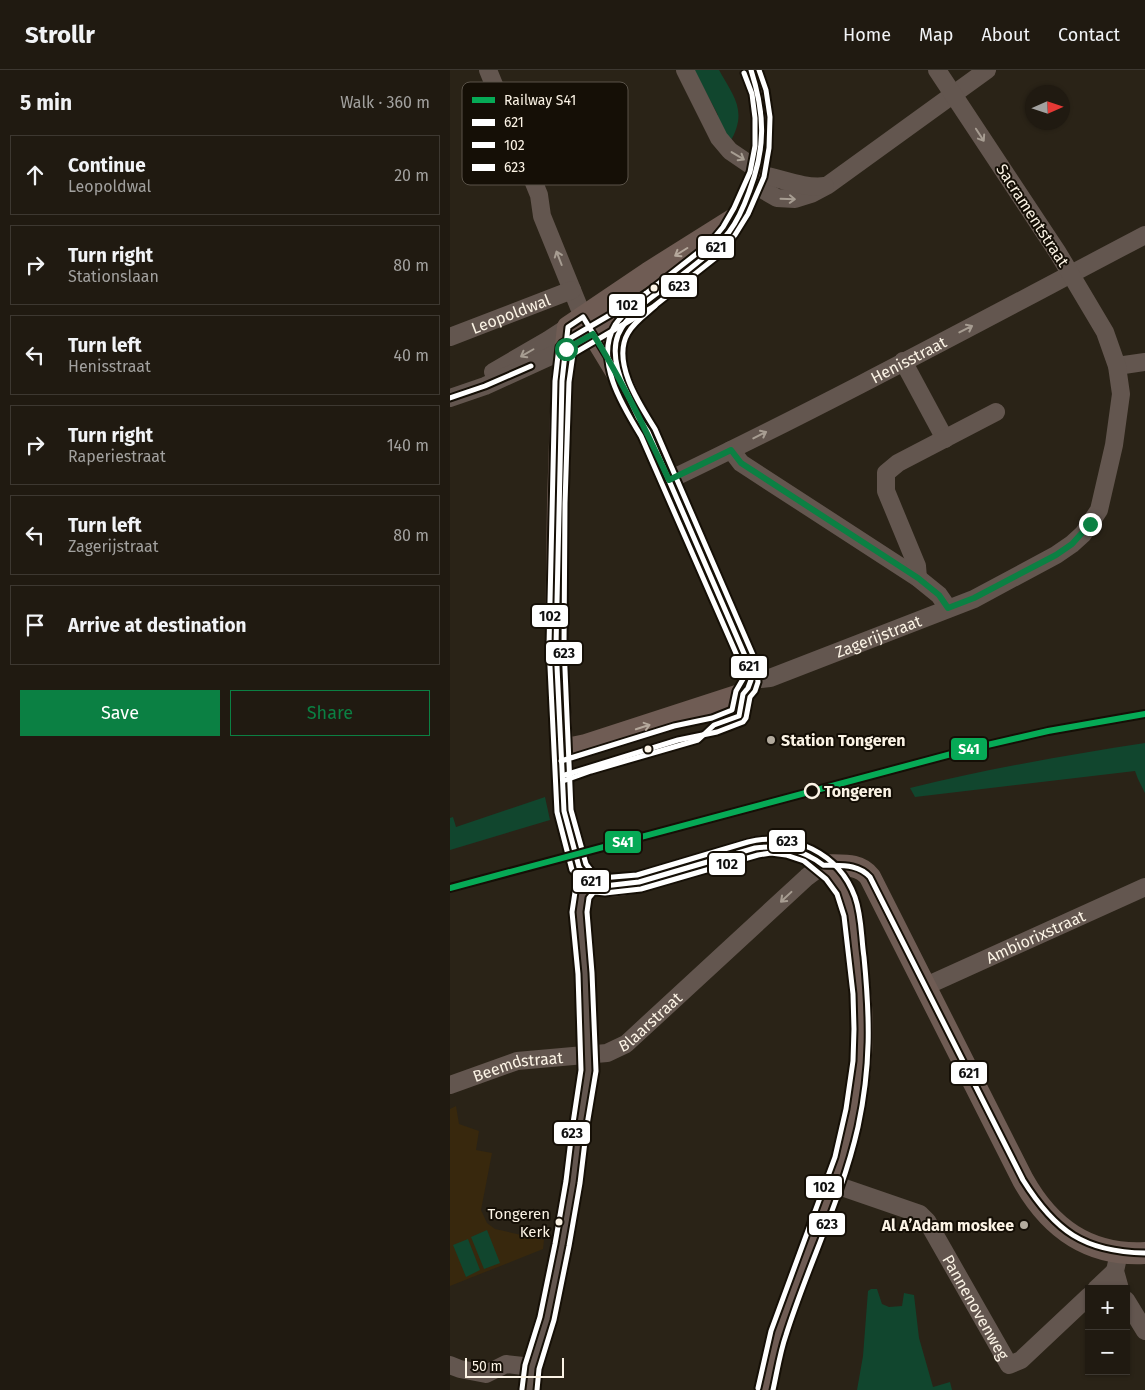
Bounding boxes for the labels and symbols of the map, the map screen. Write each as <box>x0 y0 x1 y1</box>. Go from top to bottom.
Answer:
legend <box>462 82 628 185</box>
north arrow <box>1025 85 1070 130</box>
text: Railway S41 <box>504 92 576 109</box>
text: 621 <box>504 114 524 131</box>
one-way arrow <box>974 128 985 142</box>
text: 102 <box>504 137 525 154</box>
one-way arrow <box>731 151 745 161</box>
text: 623 <box>504 159 525 176</box>
street label: Sacramentstraat <box>992 160 1073 271</box>
one-way arrow <box>780 194 796 203</box>
line badge: 621 <box>697 235 735 259</box>
text: 621 <box>705 239 727 256</box>
one-way arrow <box>674 247 688 257</box>
one-way arrow <box>554 251 563 266</box>
line badge: 623 <box>660 274 698 298</box>
text: 623 <box>668 278 690 295</box>
unlabelled marker <box>649 283 659 293</box>
street label: Leopoldwal <box>469 290 553 338</box>
line badge: 102 <box>608 293 646 317</box>
text: 102 <box>616 297 638 314</box>
one-way arrow <box>959 324 974 334</box>
street label: Henisstraat <box>868 332 950 388</box>
route start <box>555 338 578 361</box>
one-way arrow <box>521 348 535 358</box>
one-way arrow <box>752 430 767 440</box>
route end <box>1079 513 1102 536</box>
line badge: 102 <box>531 604 569 628</box>
text: 102 <box>539 608 561 625</box>
street label: Zagerijstraat <box>833 611 924 662</box>
line badge: 623 <box>545 641 583 665</box>
text: 623 <box>553 645 575 662</box>
line badge: 621 <box>730 655 768 679</box>
text: 621 <box>738 658 760 675</box>
one-way arrow <box>634 722 650 731</box>
place label: Station Tongeren <box>781 731 906 750</box>
marker: Station Tongeren <box>765 734 777 746</box>
line badge: S41 <box>950 737 988 761</box>
text: S41 <box>958 741 980 758</box>
unlabelled marker <box>643 744 653 754</box>
place label: Tongeren <box>824 782 892 801</box>
marker: Tongeren <box>804 783 820 799</box>
line badge: 623 <box>768 829 806 853</box>
line badge: S41 <box>604 830 642 854</box>
text: 623 <box>776 833 798 850</box>
text: S41 <box>612 834 634 851</box>
line badge: 102 <box>708 852 746 876</box>
text: 102 <box>716 856 738 873</box>
line badge: 621 <box>572 869 610 893</box>
text: 621 <box>580 873 602 890</box>
one-way arrow <box>780 891 792 903</box>
street label: Ambiorixstraat <box>983 906 1088 968</box>
street label: Blaarstraat <box>615 988 686 1056</box>
street label: Beemdstraat <box>470 1048 564 1086</box>
line badge: 621 <box>950 1061 988 1085</box>
text: 621 <box>958 1065 980 1082</box>
line badge: 623 <box>553 1121 591 1145</box>
text: 623 <box>561 1125 583 1142</box>
line badge: 102 <box>805 1175 843 1199</box>
text: 102 <box>813 1179 835 1196</box>
place label: Tongeren Kerk <box>487 1205 550 1241</box>
line badge: 623 <box>808 1212 846 1236</box>
text: 623 <box>816 1216 838 1233</box>
place label: Al A’Adam moskee <box>881 1216 1014 1235</box>
marker: Tongeren Kerk <box>554 1217 564 1227</box>
marker: Al A’Adam moskee <box>1018 1219 1030 1231</box>
street label: Pannenovenweg <box>938 1251 1013 1364</box>
scale bar <box>465 1355 564 1378</box>

